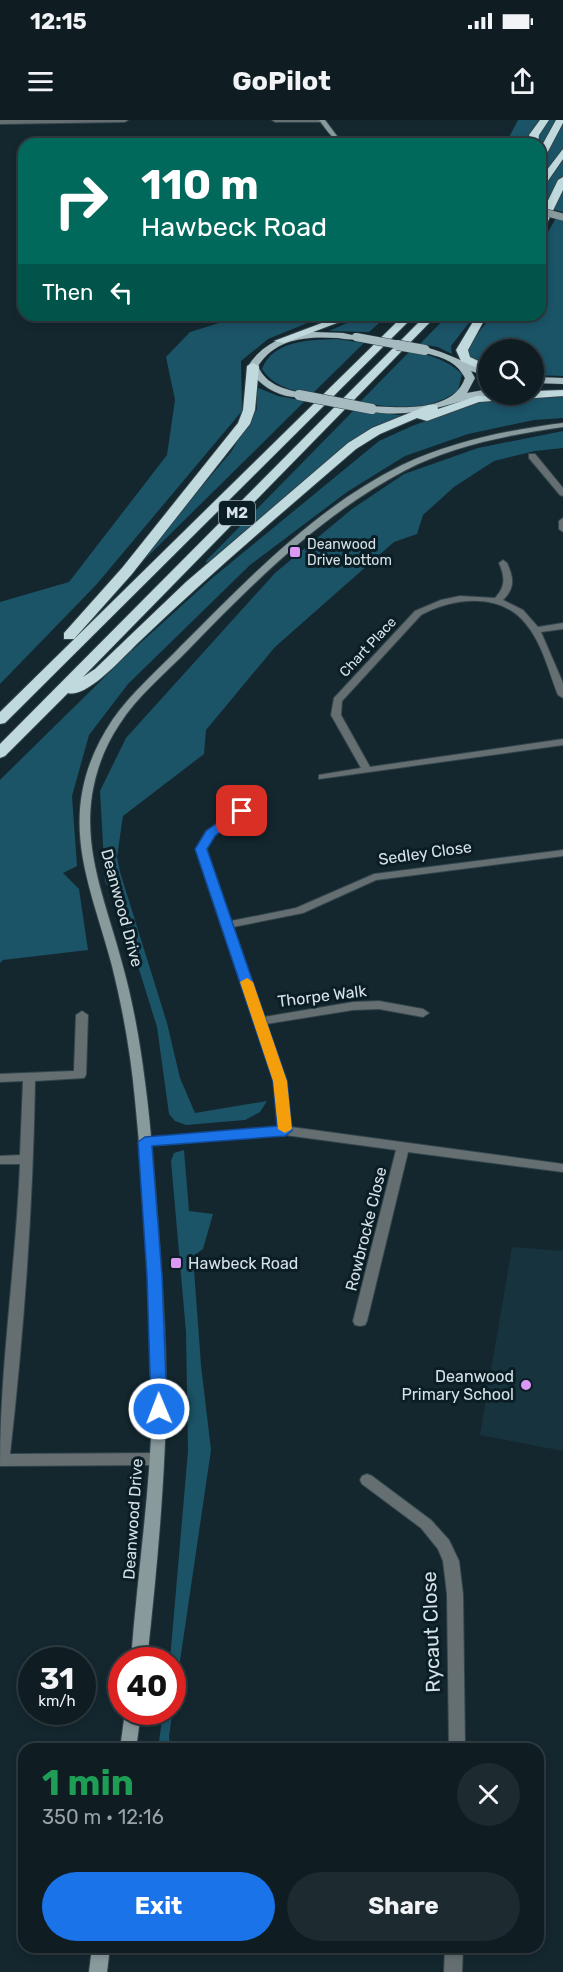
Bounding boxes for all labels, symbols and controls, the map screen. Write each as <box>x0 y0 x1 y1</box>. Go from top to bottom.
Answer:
text: 12:15 <box>30 8 87 35</box>
icon: menu <box>24 65 57 98</box>
text: GoPilot <box>232 65 331 97</box>
icon: share <box>506 65 539 98</box>
text: 110 m <box>141 160 259 210</box>
icon: right <box>42 162 120 240</box>
text: Hawbeck Road <box>141 211 327 243</box>
icon: left <box>105 276 138 309</box>
text: Then <box>42 279 93 306</box>
map controls <box>478 339 544 405</box>
button: search <box>478 339 544 405</box>
road number: M2 <box>219 501 255 525</box>
place label: Deanwood Drive bottom <box>307 536 392 569</box>
marker: Deanwood Drive bottom <box>288 545 302 559</box>
street label: Chart Place <box>336 613 400 680</box>
pin <box>216 785 267 836</box>
icon: arrive <box>225 794 258 827</box>
street label: Sedley Close <box>377 837 473 869</box>
street label: Deanwood Drive <box>97 847 147 969</box>
street label: Thorpe Walk <box>276 981 368 1011</box>
street label: Rowbrocke Close <box>341 1165 391 1293</box>
place label: Hawbeck Road <box>188 1254 298 1273</box>
marker: Hawbeck Road <box>169 1256 183 1270</box>
place label: Deanwood Primary School <box>402 1367 514 1404</box>
position arrow <box>127 1377 191 1441</box>
marker: Deanwood Primary School <box>519 1378 533 1392</box>
street label: Deanwood Drive <box>119 1458 147 1580</box>
street label: Rycaut Close <box>417 1571 445 1693</box>
speed limit sign: 40 <box>108 1647 186 1725</box>
text: 31 <box>40 1661 74 1697</box>
text: km/h <box>38 1692 76 1710</box>
text: 1 min <box>42 1761 134 1804</box>
button: close <box>457 1763 520 1826</box>
text: 350 m · 12:16 <box>42 1805 164 1829</box>
button: Exit <box>42 1872 275 1941</box>
button: Share <box>287 1872 520 1941</box>

